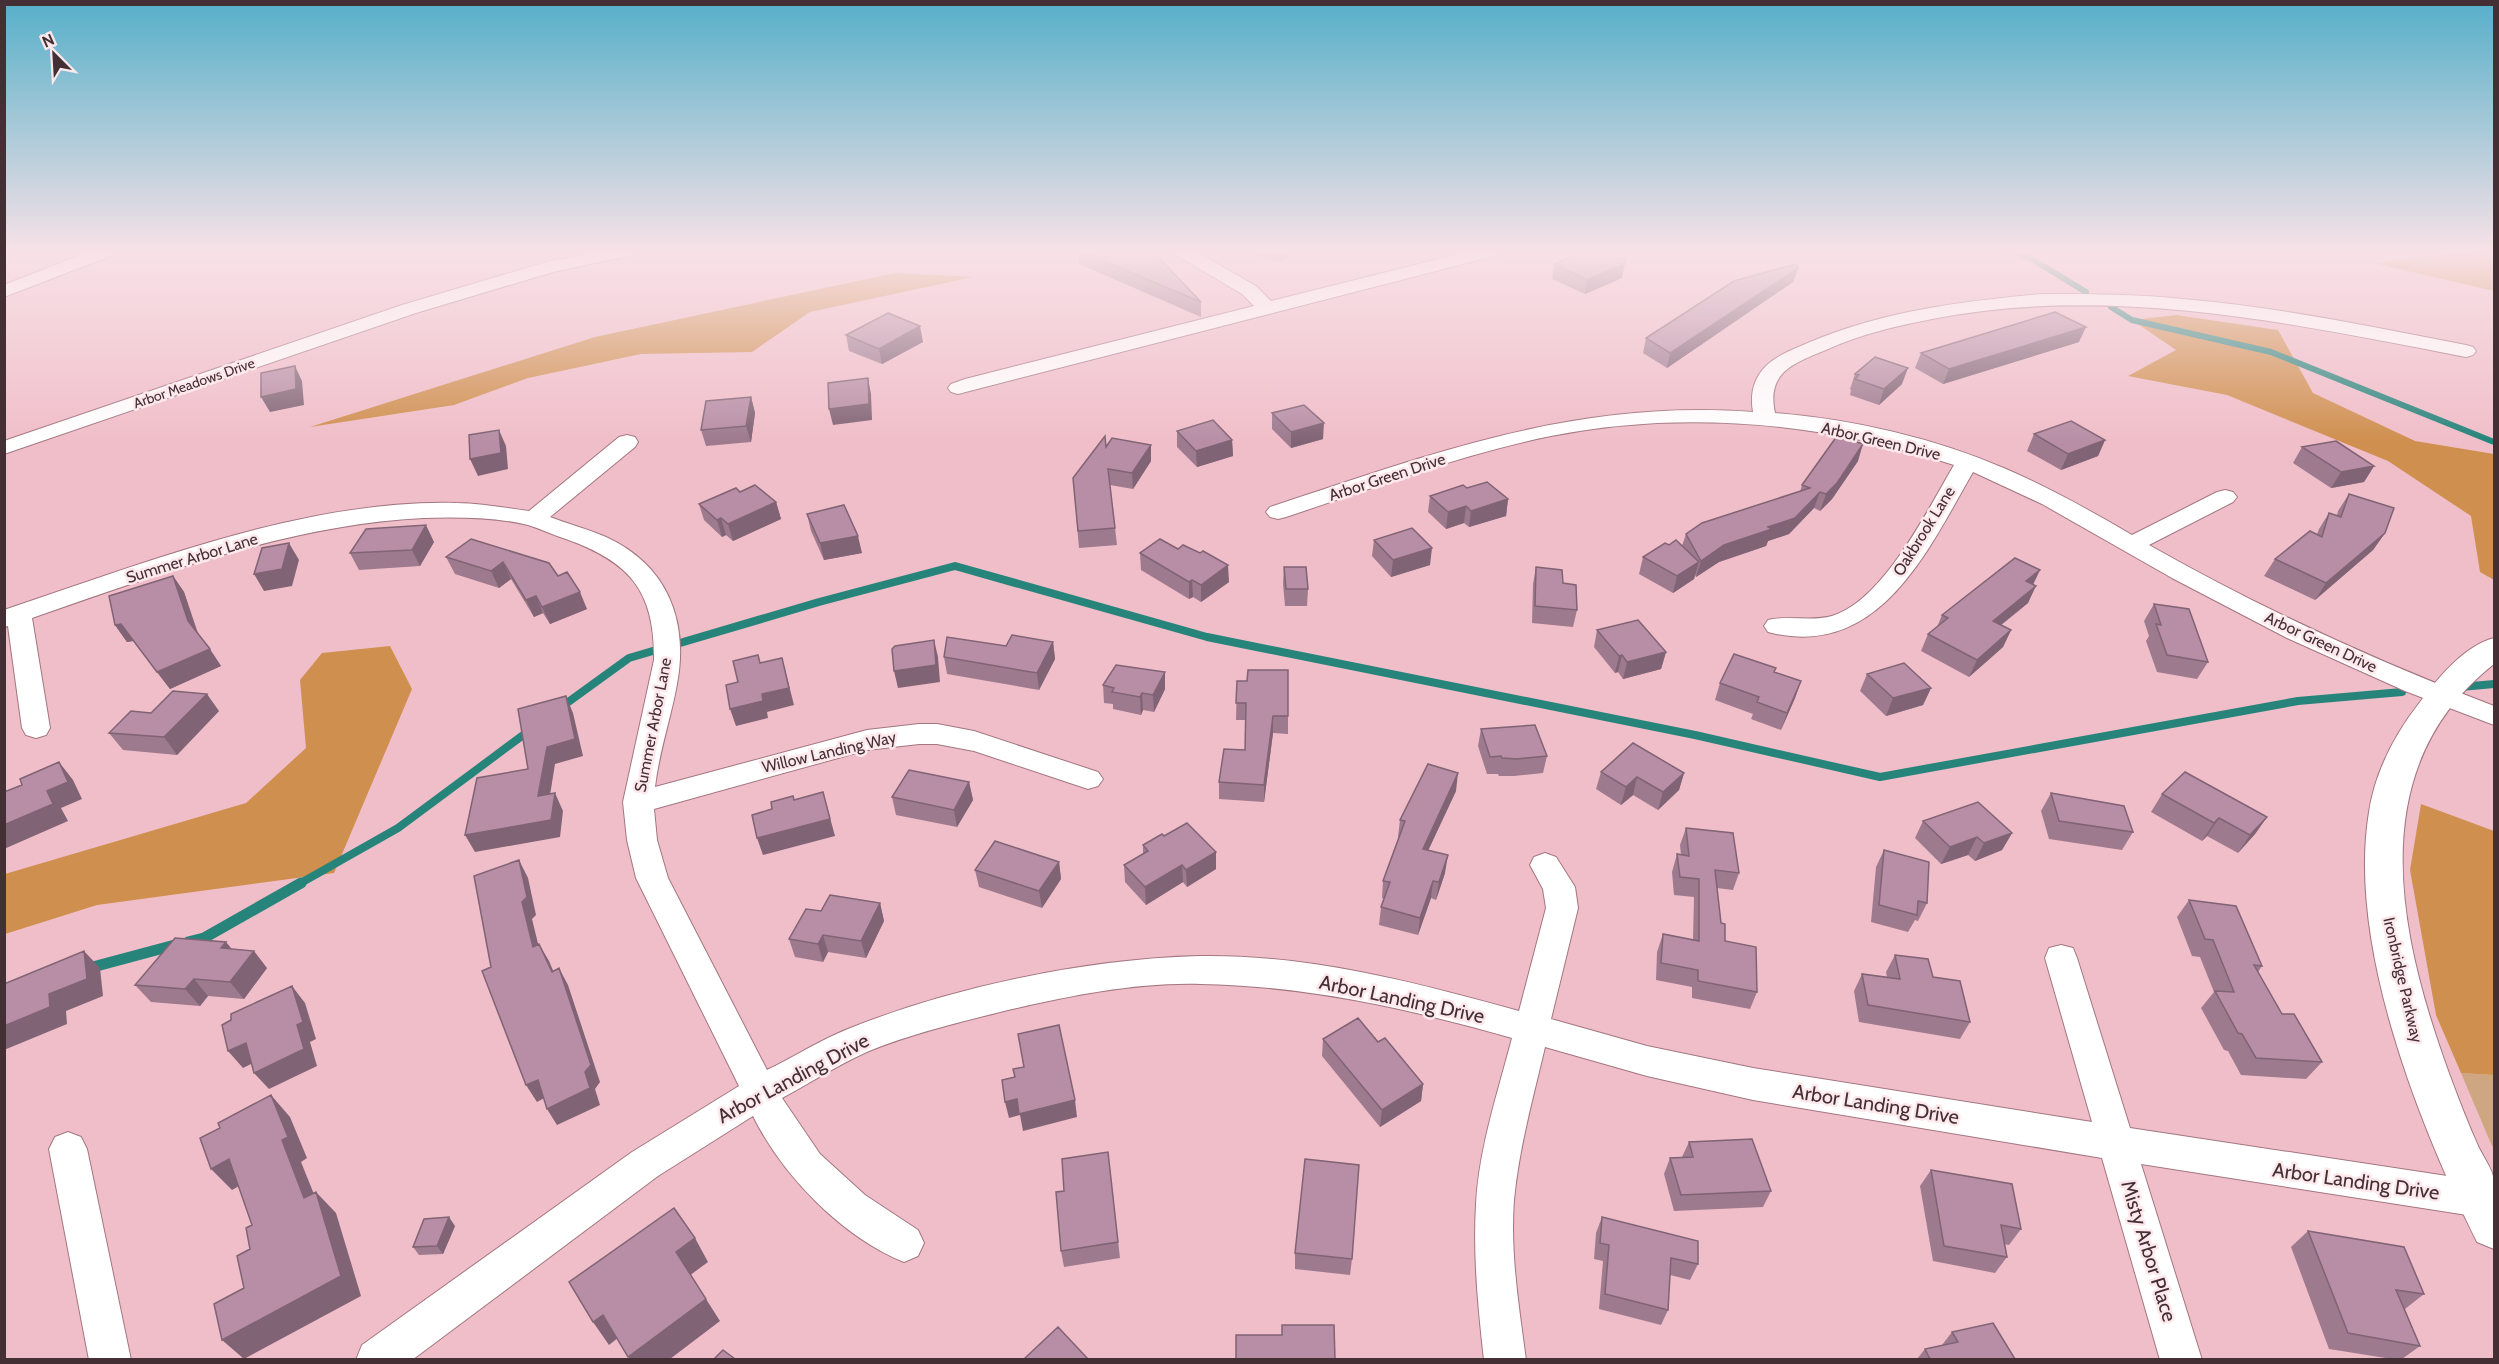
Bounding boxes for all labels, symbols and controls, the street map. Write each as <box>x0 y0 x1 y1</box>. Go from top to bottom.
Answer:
north arrow <box>24 24 84 84</box>
text: N <box>39 30 57 52</box>
street label: Arbor Meadows Drive <box>131 354 257 412</box>
street label: Arbor Green Drive <box>1820 418 1942 464</box>
street label: Arbor Green Drive <box>1326 449 1448 505</box>
street label: Oakbrook Lane <box>1889 483 1959 579</box>
street label: Summer Arbor Lane <box>124 529 260 587</box>
street label: Arbor Green Drive <box>2262 608 2380 676</box>
street label: Summer Arbor Lane <box>631 656 675 794</box>
street label: Willow Landing Way <box>760 727 898 777</box>
street label: Ironbridge Parkway <box>2379 915 2427 1045</box>
street label: Arbor Landing Drive <box>1317 970 1487 1028</box>
street label: Arbor Landing Drive <box>713 1028 873 1128</box>
street label: Arbor Landing Drive <box>1791 1079 1961 1129</box>
street label: Arbor Landing Drive <box>2271 1157 2441 1205</box>
street label: Misty Arbor Place <box>2116 1178 2182 1324</box>

